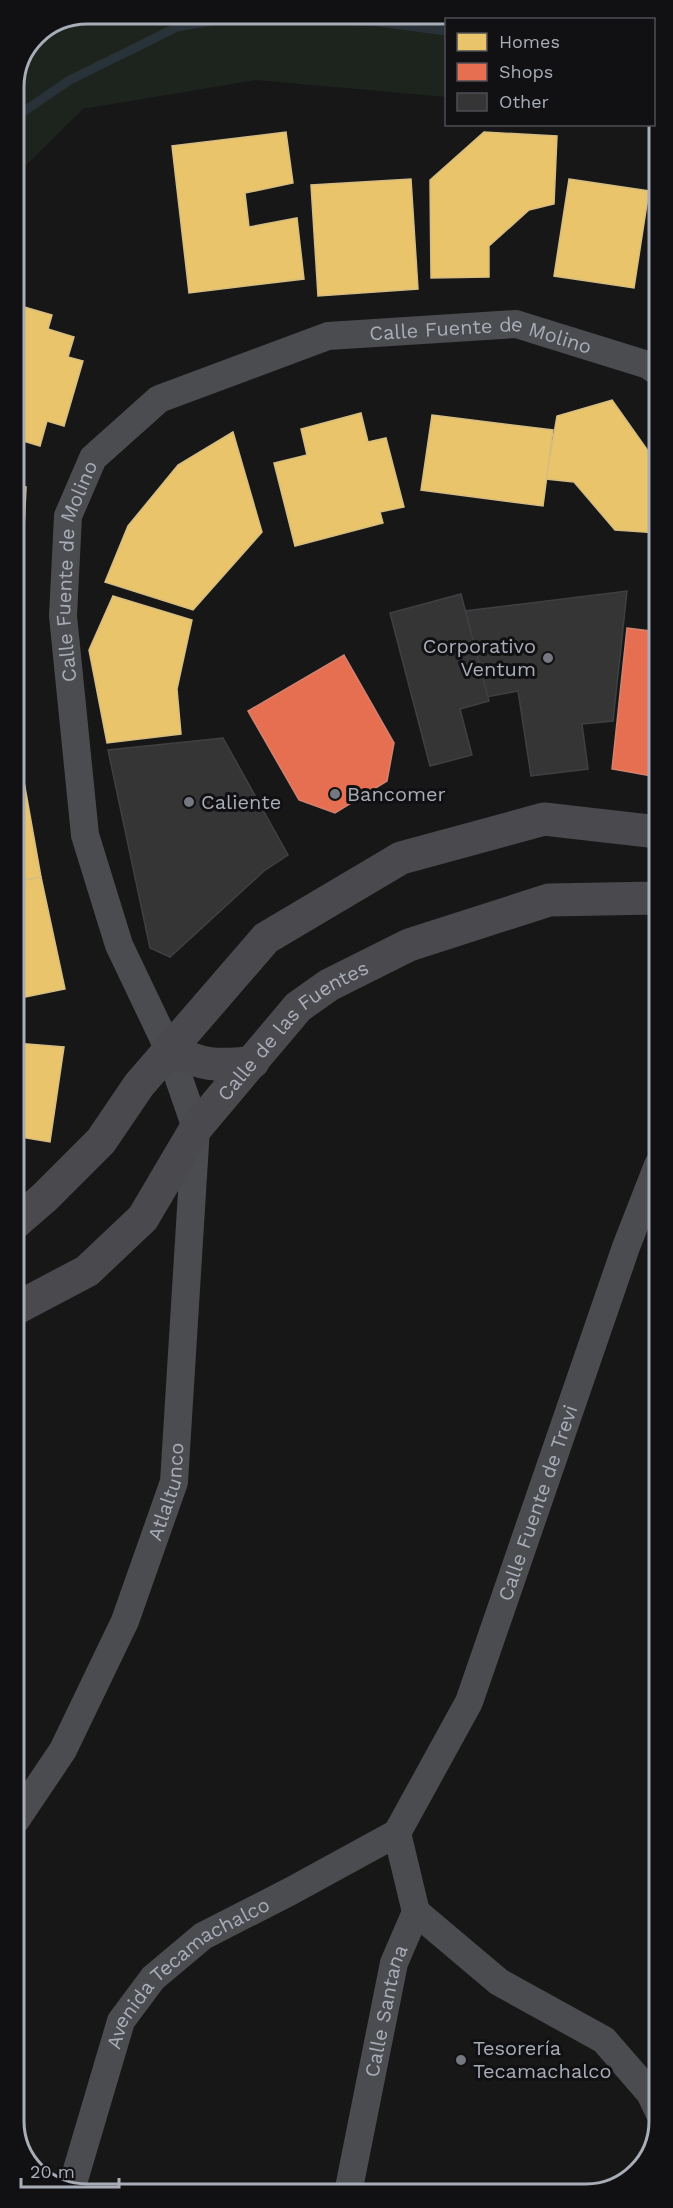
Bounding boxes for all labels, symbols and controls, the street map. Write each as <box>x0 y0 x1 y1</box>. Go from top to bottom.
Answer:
legend <box>445 18 655 126</box>
text: Homes <box>499 31 560 52</box>
text: Shops <box>499 61 553 82</box>
text: Other <box>499 91 549 112</box>
street label: Calle Fuente de Molino <box>369 311 595 359</box>
street label: Calle Fuente de Molino <box>51 457 102 683</box>
place label: Corporativo Ventum <box>423 634 536 681</box>
marker: Corporativo Ventum <box>541 651 555 665</box>
place label: Bancomer <box>347 782 446 806</box>
marker: Bancomer <box>328 787 342 801</box>
place label: Caliente <box>201 790 281 814</box>
marker: Caliente <box>182 795 196 809</box>
street label: Calle de las Fuentes <box>212 955 372 1106</box>
street label: Calle Fuente de Trevi <box>493 1402 583 1604</box>
street label: Atlaltunco <box>142 1442 188 1544</box>
street label: Avenida Tecamachalco <box>101 1892 274 2052</box>
street label: Calle Santana <box>359 1941 413 2079</box>
place label: Tesorería Tecamachalco <box>473 2036 612 2083</box>
marker: Tesorería Tecamachalco <box>454 2053 468 2067</box>
scale bar <box>21 2151 118 2189</box>
text: 20 m <box>30 2161 75 2182</box>

